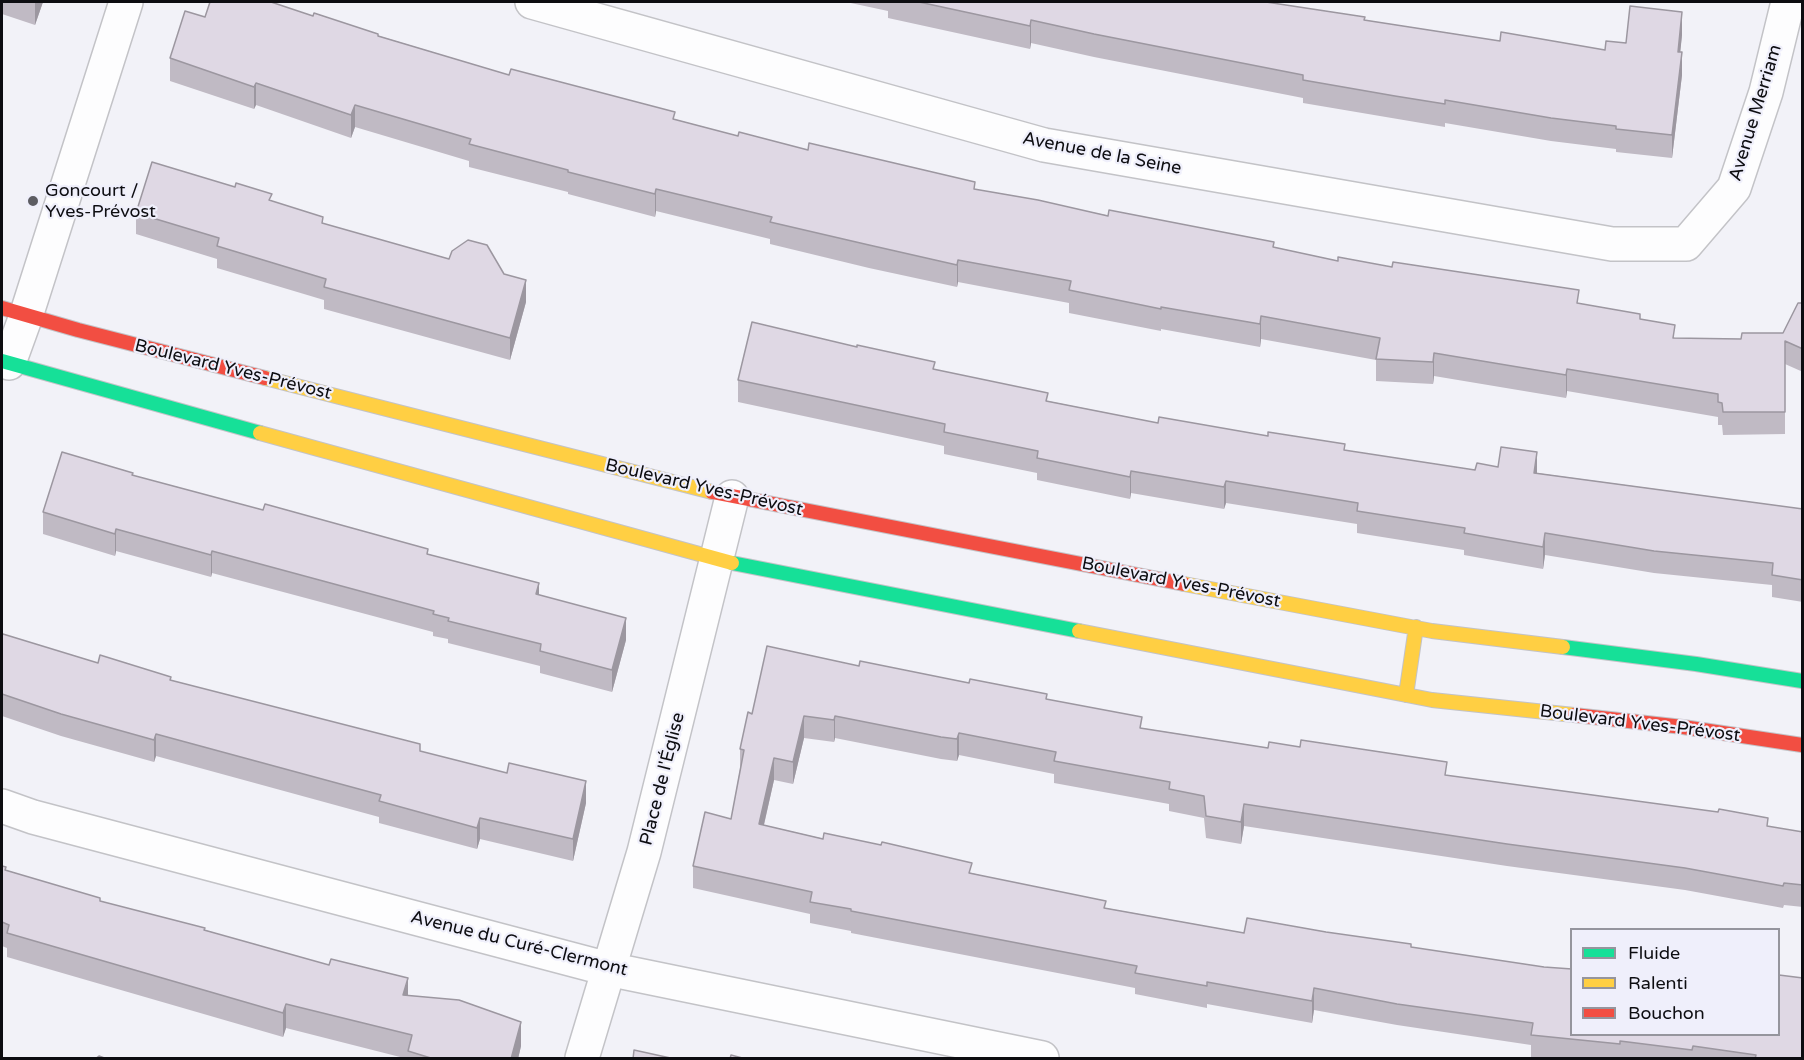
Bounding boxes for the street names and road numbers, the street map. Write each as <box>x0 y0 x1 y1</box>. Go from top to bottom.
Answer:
street label: Avenue Merriam <box>1725 42 1787 184</box>
street label: Avenue de la Seine <box>1021 128 1183 180</box>
street label: Boulevard Yves-Prévost <box>132 335 334 405</box>
street label: Boulevard Yves-Prévost <box>603 455 805 521</box>
street label: Boulevard Yves-Prévost <box>1080 553 1282 613</box>
street label: Boulevard Yves-Prévost <box>1538 701 1742 747</box>
street label: Place de l'Église <box>636 710 690 848</box>
street label: Avenue du Curé-Clermont <box>408 907 630 981</box>

